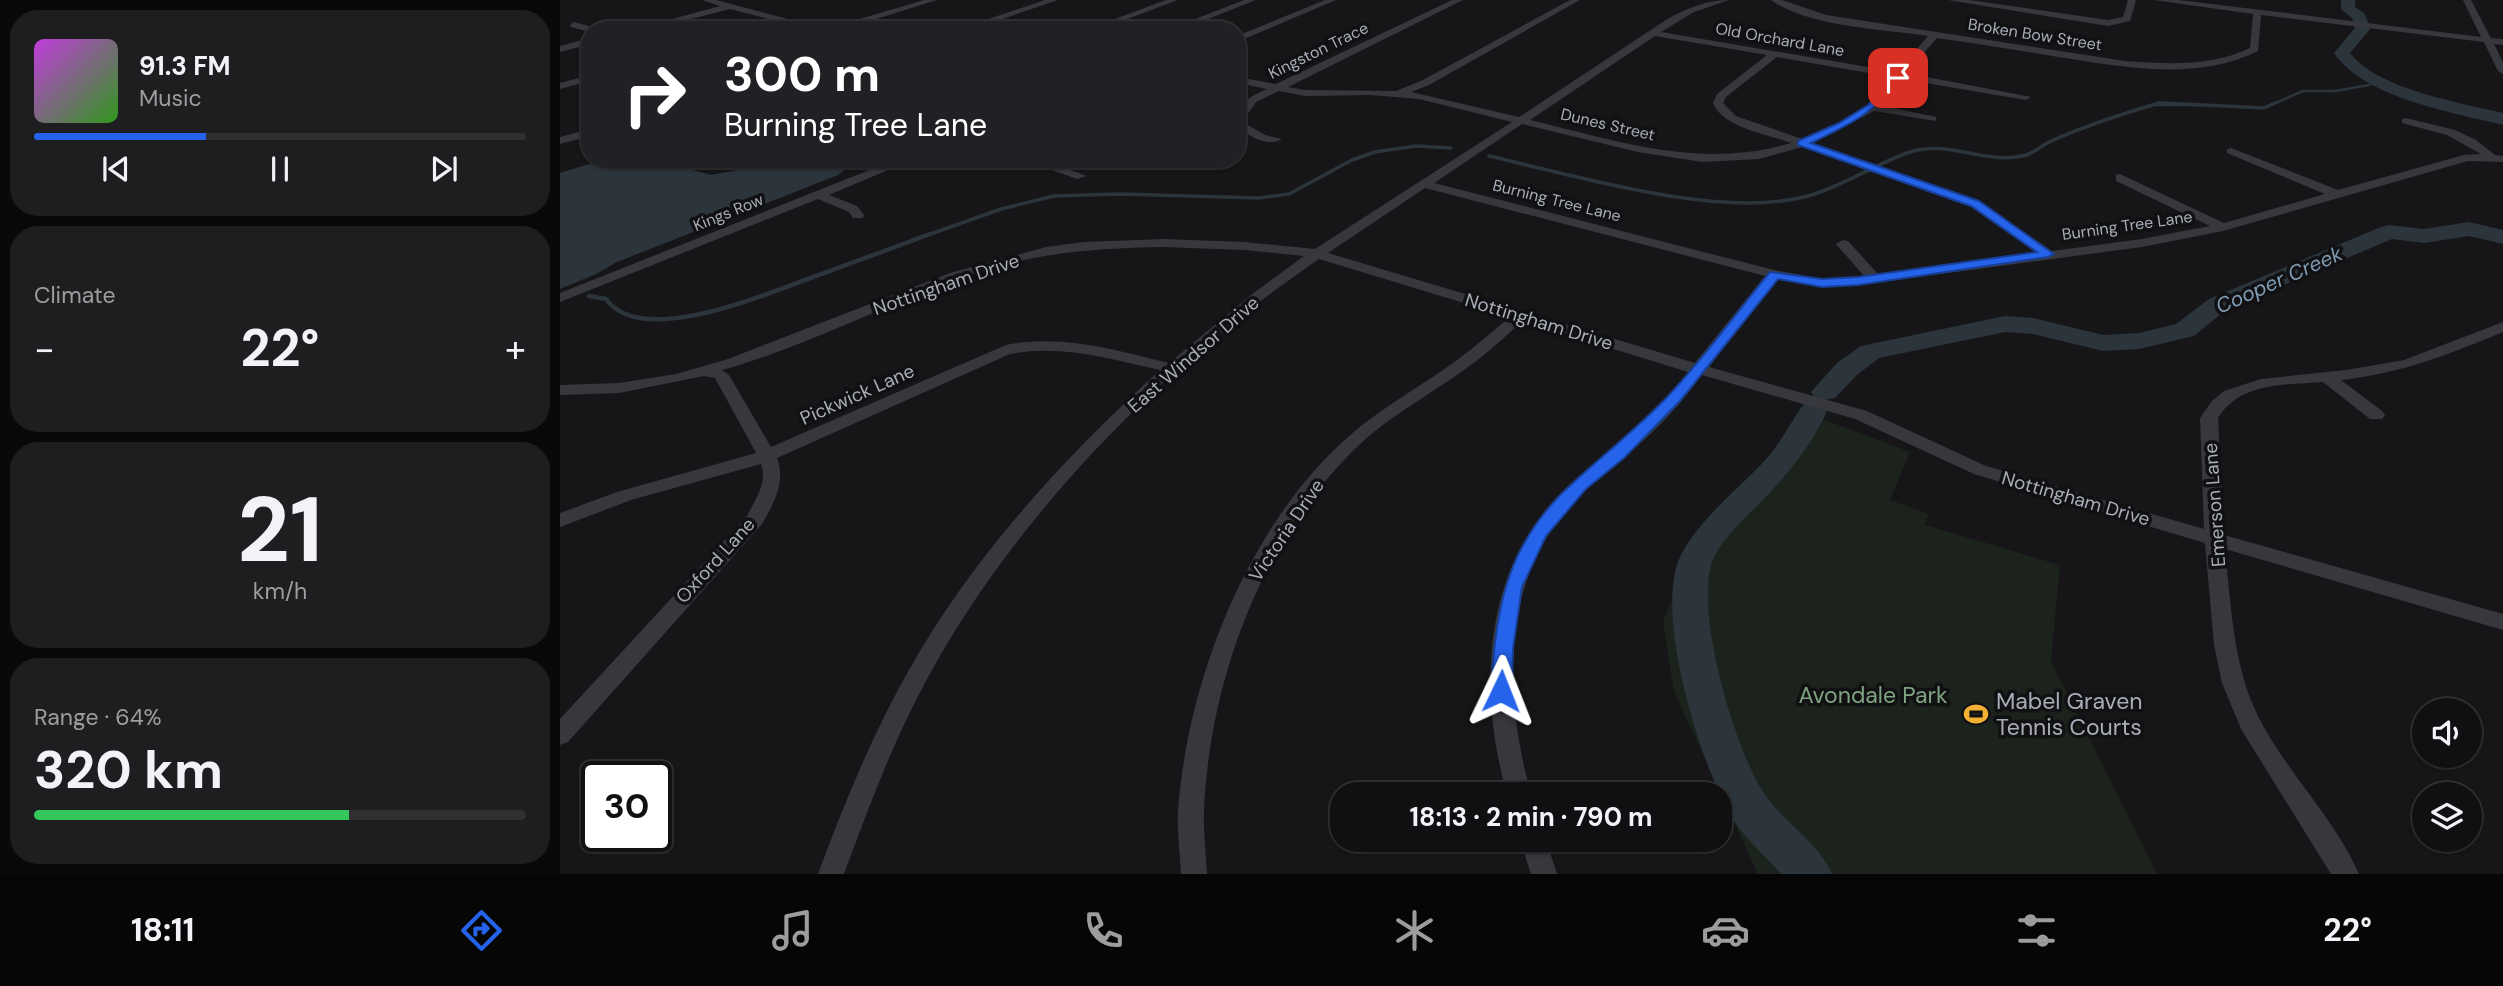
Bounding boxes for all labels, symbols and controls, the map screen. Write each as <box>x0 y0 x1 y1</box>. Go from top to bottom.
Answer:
street label: Broken Bow Street <box>1966 14 2103 55</box>
street label: Kingston Trace <box>1265 17 1372 84</box>
street label: Old Orchard Lane <box>1714 18 1846 61</box>
text: 300 m <box>724 42 880 106</box>
pin <box>1868 48 1928 108</box>
text: 91.3 FM <box>139 49 231 83</box>
icon: right <box>609 49 700 140</box>
icon: arrive <box>1879 59 1917 97</box>
text: Music <box>139 83 202 113</box>
street label: Dunes Street <box>1559 103 1657 146</box>
text: Burning Tree Lane <box>724 104 987 146</box>
icon: previous <box>97 150 135 188</box>
icon: pause <box>261 150 299 188</box>
icon: next <box>425 150 463 188</box>
street label: Burning Tree Lane <box>1490 174 1623 227</box>
street label: Kings Row <box>690 189 766 236</box>
street label: Burning Tree Lane <box>2060 206 2194 245</box>
water label: Cooper Creek <box>2211 239 2347 320</box>
street label: Nottingham Drive <box>870 248 1023 321</box>
text: Climate <box>34 280 116 310</box>
street label: Nottingham Drive <box>1462 287 1616 356</box>
street label: East Windsor Drive <box>1122 290 1264 418</box>
text: 22° <box>241 314 319 382</box>
text: − <box>34 324 55 374</box>
text: + <box>505 324 526 374</box>
street label: Pickwick Lane <box>796 358 918 431</box>
street label: Emerson Lane <box>2198 442 2231 568</box>
street label: Nottingham Drive <box>1999 465 2153 532</box>
text: 21 <box>237 471 323 589</box>
street label: Victoria Drive <box>1243 474 1330 586</box>
street label: Oxford Lane <box>670 512 761 609</box>
text: km/h <box>253 576 307 606</box>
position arrow <box>1464 654 1538 728</box>
park label: Avondale Park <box>1798 680 1948 710</box>
place label: Mabel Graven Tennis Courts <box>1996 686 2142 742</box>
map controls <box>2412 698 2482 852</box>
button: sound <box>2412 698 2482 768</box>
sports icon: Mabel Graven Tennis Courts <box>1962 700 1990 728</box>
text: Range · 64% <box>34 702 162 732</box>
text: 320 km <box>34 736 223 804</box>
speed limit sign: 30 <box>581 761 672 852</box>
button: layers <box>2412 782 2482 852</box>
text: 18:13 · 2 min · 790 m <box>1409 800 1653 834</box>
icon: directions <box>457 906 506 955</box>
icon: music <box>768 906 817 955</box>
icon: phone <box>1079 906 1128 955</box>
icon: climate <box>1390 906 1439 955</box>
icon: car <box>1701 906 1750 955</box>
icon: filters <box>2012 906 2061 955</box>
text: 18:11 <box>131 909 194 951</box>
text: 22° <box>2323 909 2372 951</box>

